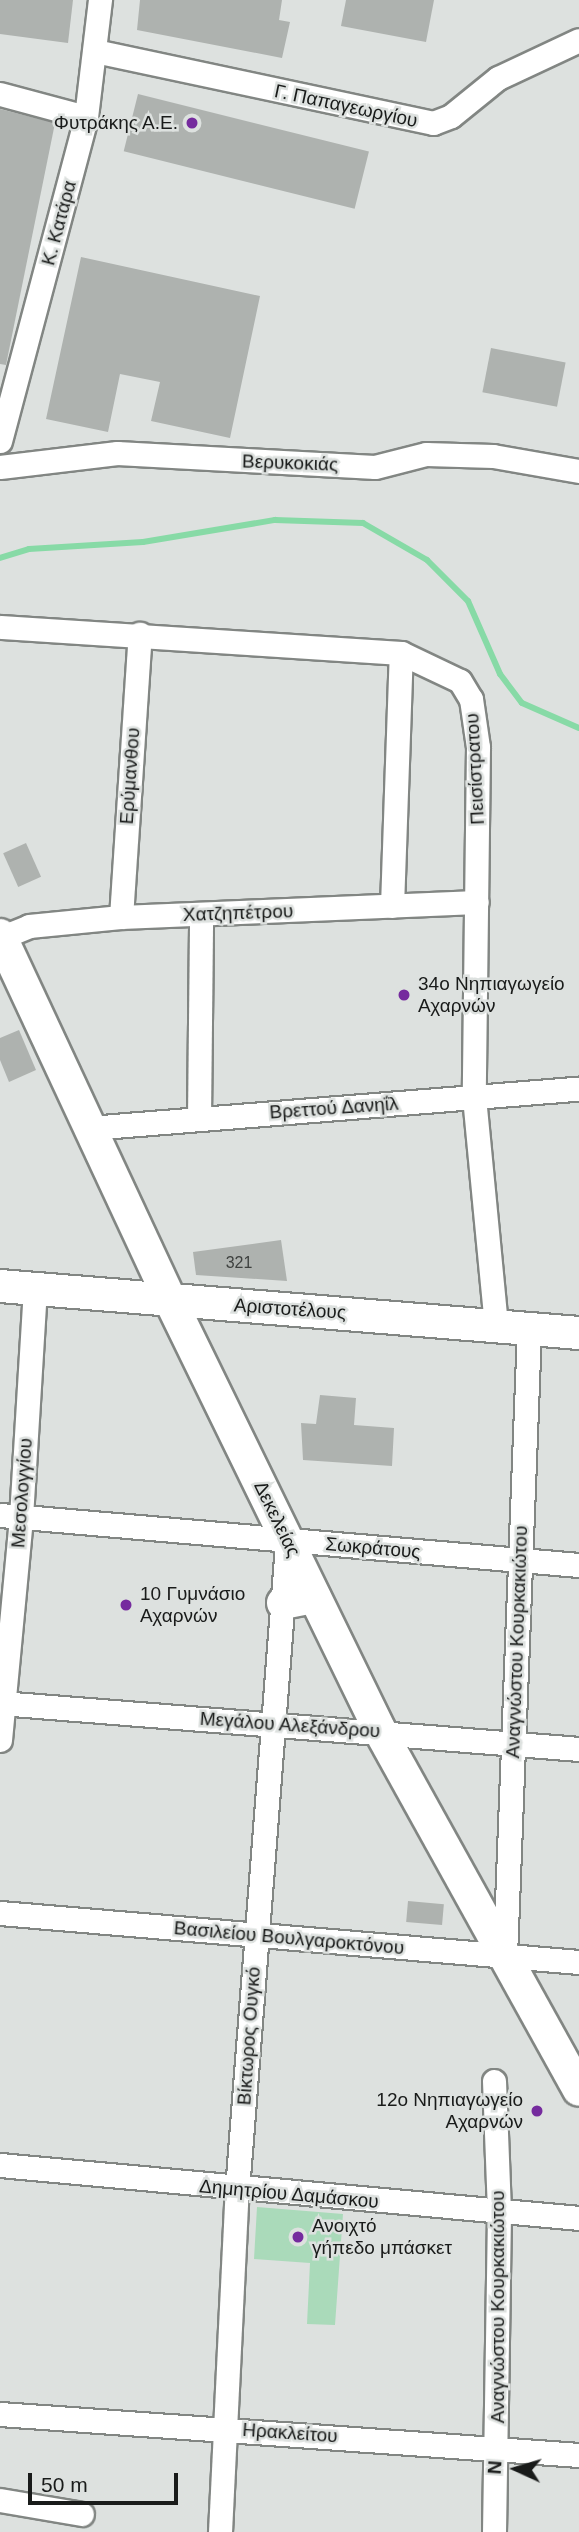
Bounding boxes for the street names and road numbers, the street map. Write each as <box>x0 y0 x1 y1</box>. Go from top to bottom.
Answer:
street label: Γ. Παπαγεωργίου <box>272 80 420 132</box>
street label: Κ. Κατάρα <box>37 178 81 268</box>
street label: Βερυκοκιάς <box>242 450 338 476</box>
street label: Πεισίστρατου <box>461 713 489 825</box>
street label: Ερύμανθου <box>115 727 145 825</box>
street label: Χατζηπέτρου <box>182 900 294 926</box>
street label: Βρεττού Δανηΐλ <box>268 1092 400 1124</box>
street label: Αριστοτέλους <box>233 1294 347 1324</box>
street label: Μεσολογγίου <box>7 1437 37 1549</box>
street label: Δεκελείας <box>249 1477 305 1561</box>
street label: Αναγνώστου Κουρκακιώτου <box>502 1525 532 1759</box>
street label: Σωκράτους <box>325 1532 421 1564</box>
street label: Μεγάλου Αλεξάνδρου <box>199 1707 381 1743</box>
street label: Βασιλείου Βουλγαροκτόνου <box>173 1917 405 1959</box>
street label: Βίκτωρος Ουγκό <box>233 1966 265 2106</box>
street label: Δημητρίου Δαμάσκου <box>198 2175 380 2213</box>
street label: Αναγνώστου Κουρκακιώτου <box>487 2191 509 2423</box>
street label: Ηρακλείτου <box>242 2418 338 2448</box>

